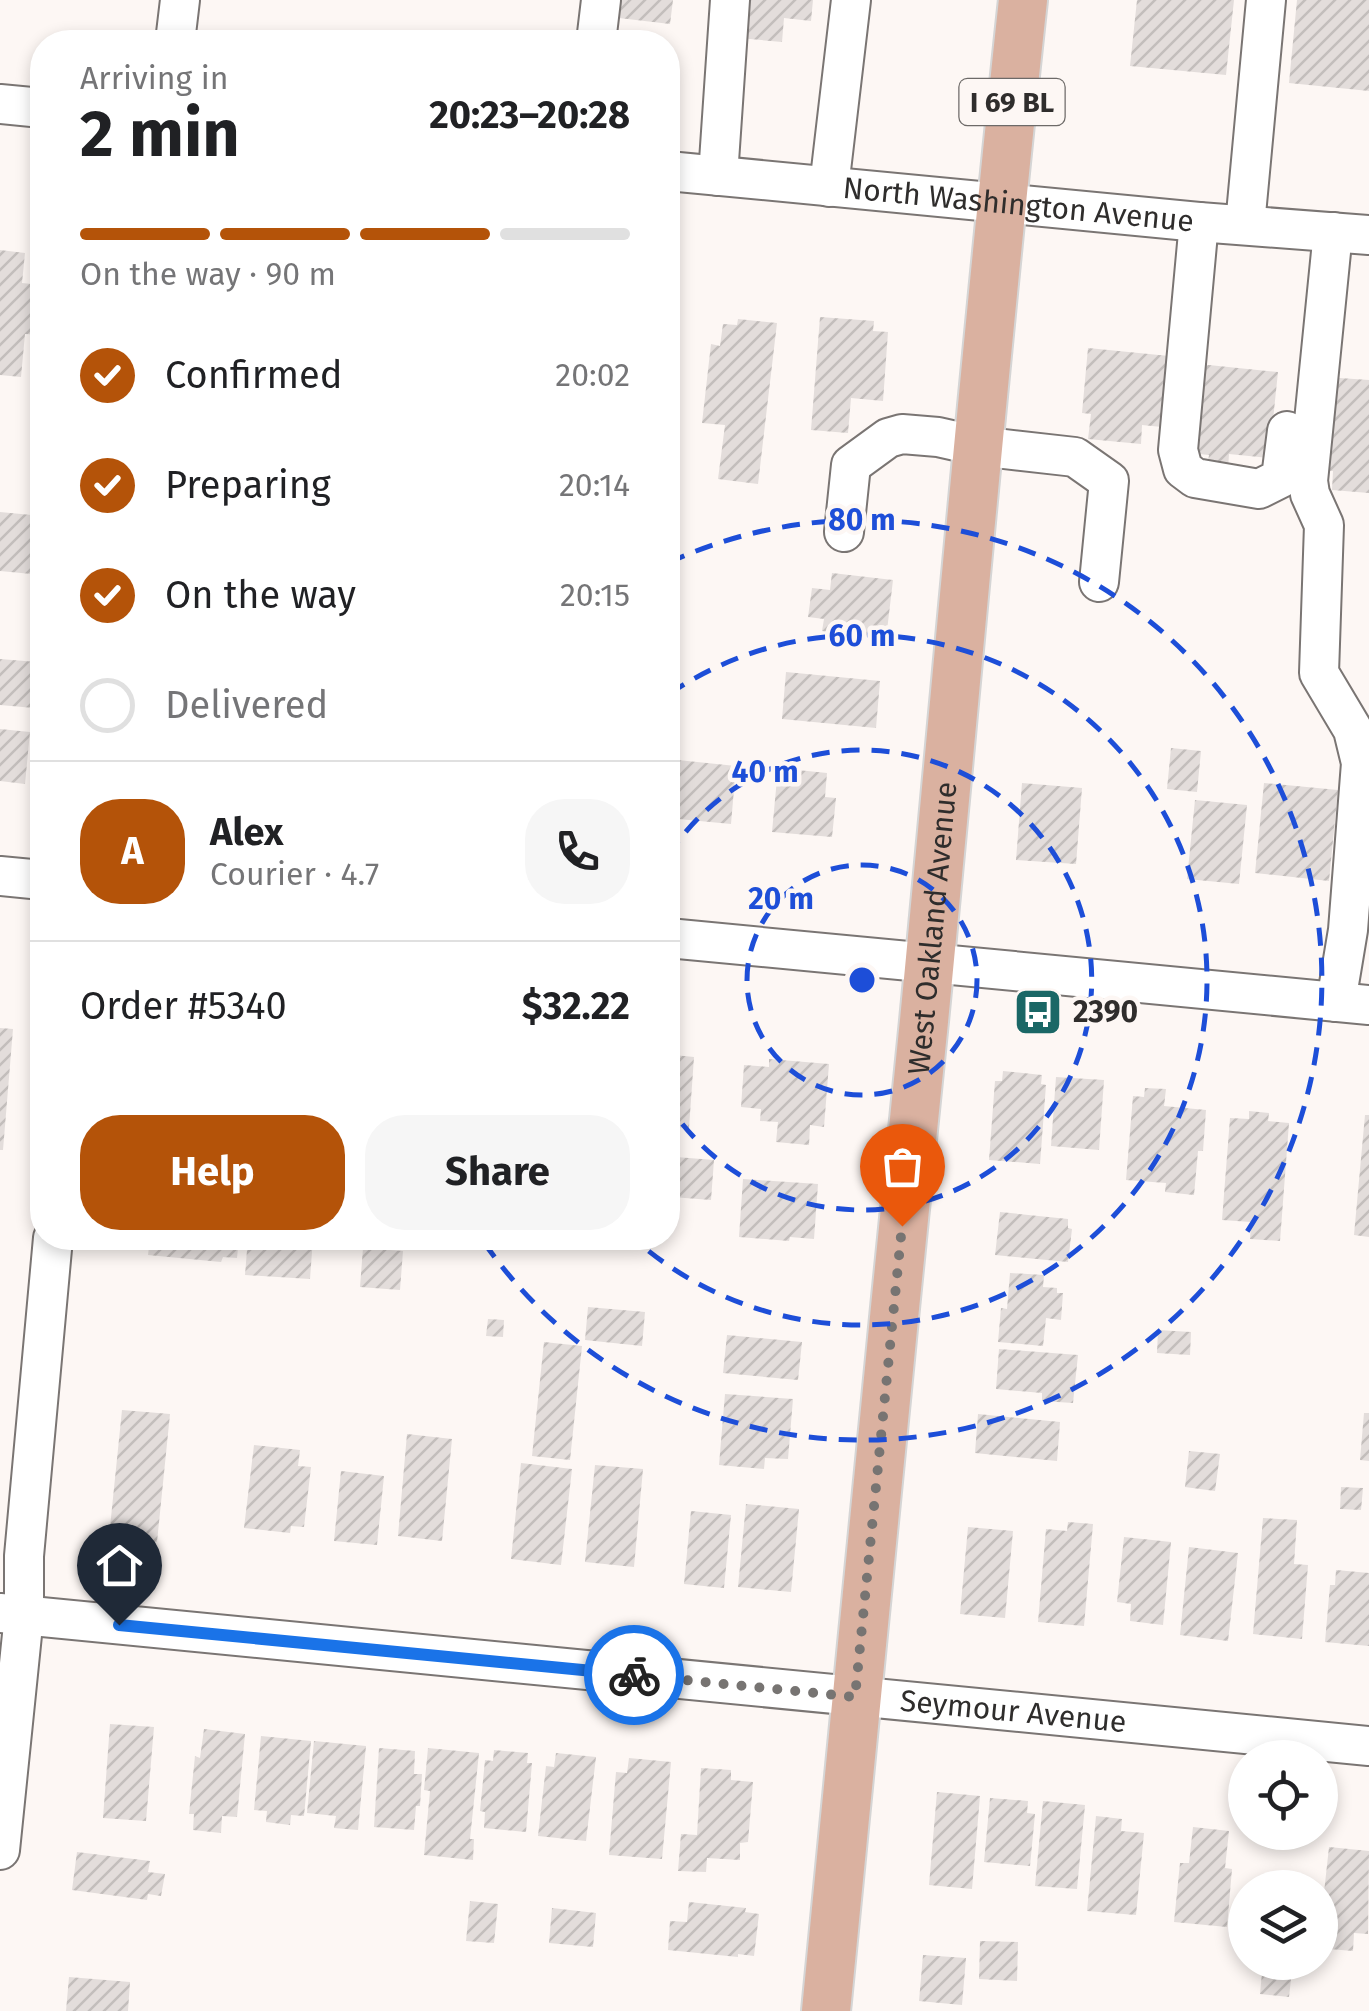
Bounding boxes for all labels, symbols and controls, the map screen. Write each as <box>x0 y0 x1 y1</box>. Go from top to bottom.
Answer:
text: Arriving in <box>80 59 228 97</box>
road number: I 69 BL <box>960 79 1064 125</box>
text: 20:23–20:28 <box>429 92 630 138</box>
text: 2 min <box>80 95 240 173</box>
street label: North Washington Avenue <box>841 170 1195 239</box>
text: On the way · 90 m <box>80 255 336 293</box>
icon: check <box>80 348 135 403</box>
text: Confirmed <box>165 352 343 398</box>
text: 20:02 <box>555 356 630 394</box>
icon: check <box>80 458 135 513</box>
text: Preparing <box>165 462 331 508</box>
text: 20:14 <box>559 466 630 504</box>
text: 80 m <box>828 502 896 538</box>
icon: check <box>80 568 135 623</box>
text: On the way <box>165 572 356 618</box>
text: 20:15 <box>560 576 630 614</box>
text: 60 m <box>829 618 895 654</box>
text: Delivered <box>165 682 328 728</box>
text: 40 m <box>732 754 798 790</box>
street label: West Oakland Avenue <box>901 780 965 1076</box>
button: phone <box>525 799 630 904</box>
text: Alex <box>210 809 283 855</box>
text: A <box>121 828 144 874</box>
text: Courier · 4.7 <box>210 855 379 893</box>
text: 20 m <box>748 881 814 917</box>
centre of rings <box>844 962 880 998</box>
text: Order #5340 <box>80 983 287 1029</box>
text: $32.22 <box>522 983 630 1029</box>
bus stop icon: 2390 <box>1012 986 1064 1038</box>
place label: 2390 <box>1073 994 1138 1030</box>
button: Help <box>80 1115 345 1230</box>
button: Share <box>365 1115 630 1230</box>
pin <box>860 1124 945 1227</box>
icon: bag <box>875 1139 930 1194</box>
pin <box>77 1523 162 1626</box>
icon: home <box>92 1538 147 1593</box>
courier <box>584 1625 684 1725</box>
icon: bike <box>607 1648 662 1703</box>
street label: Seymour Avenue <box>898 1683 1128 1740</box>
map controls <box>1228 1740 1338 1980</box>
button: locate <box>1228 1740 1338 1850</box>
button: layers <box>1228 1870 1338 1980</box>

